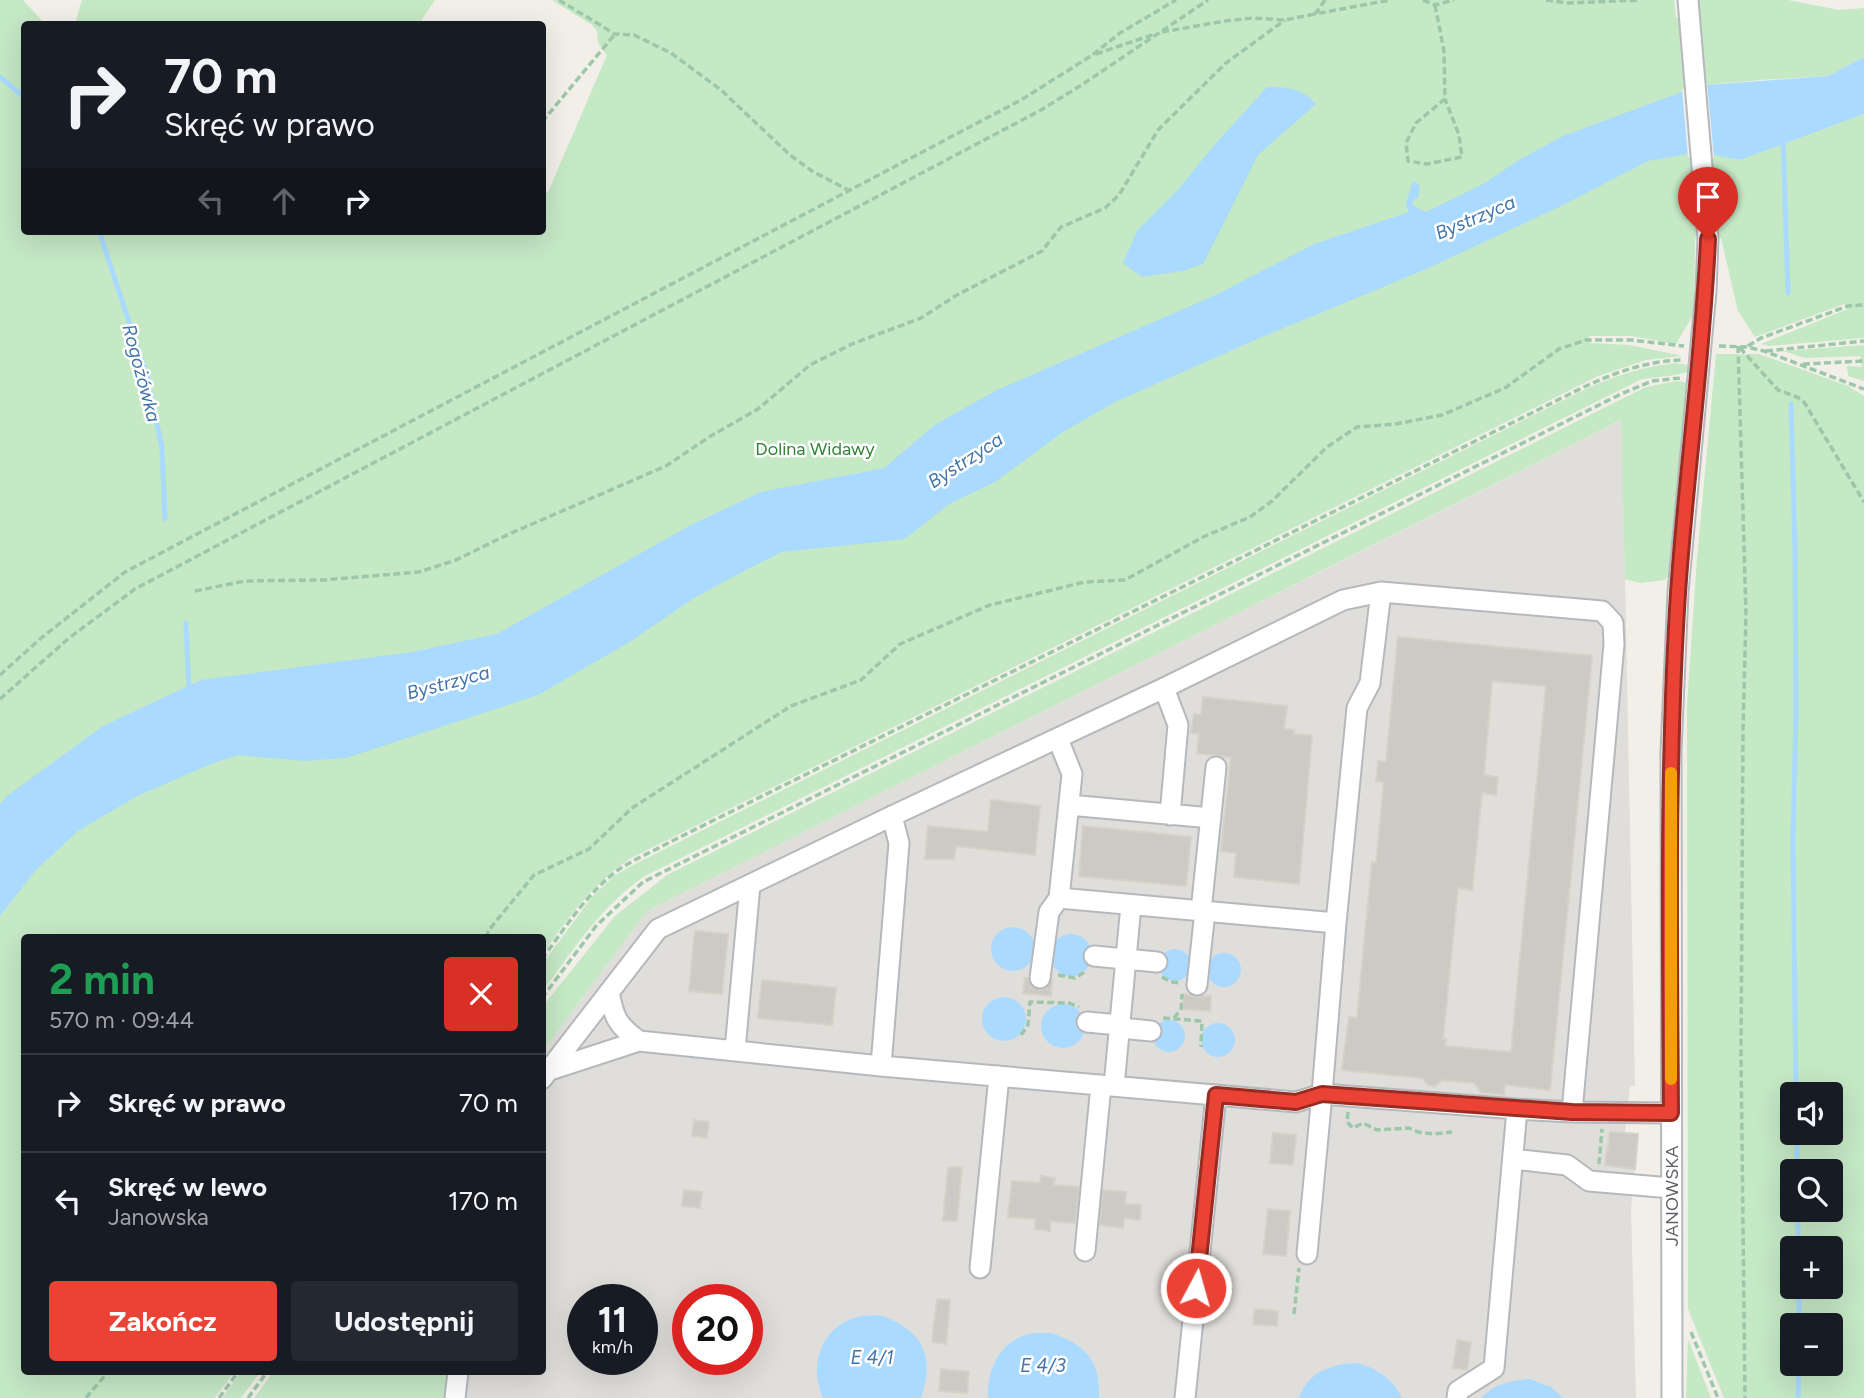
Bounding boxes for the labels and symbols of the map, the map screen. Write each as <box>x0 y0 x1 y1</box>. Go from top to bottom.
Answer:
pin <box>1678 167 1738 239</box>
water label: Bystrzyca <box>1432 190 1519 245</box>
water label: Rogożówka <box>117 322 166 425</box>
water label: Bystrzyca <box>923 428 1007 493</box>
park label: Dolina Widawy <box>755 438 875 460</box>
water label: Bystrzyca <box>404 660 492 705</box>
street label: JANOWSKA <box>1661 1146 1683 1246</box>
position arrow <box>1159 1251 1233 1325</box>
speed limit sign: 20 <box>672 1284 763 1375</box>
water label: E 4/1 <box>850 1346 894 1369</box>
water label: E 4/3 <box>1020 1354 1066 1377</box>

